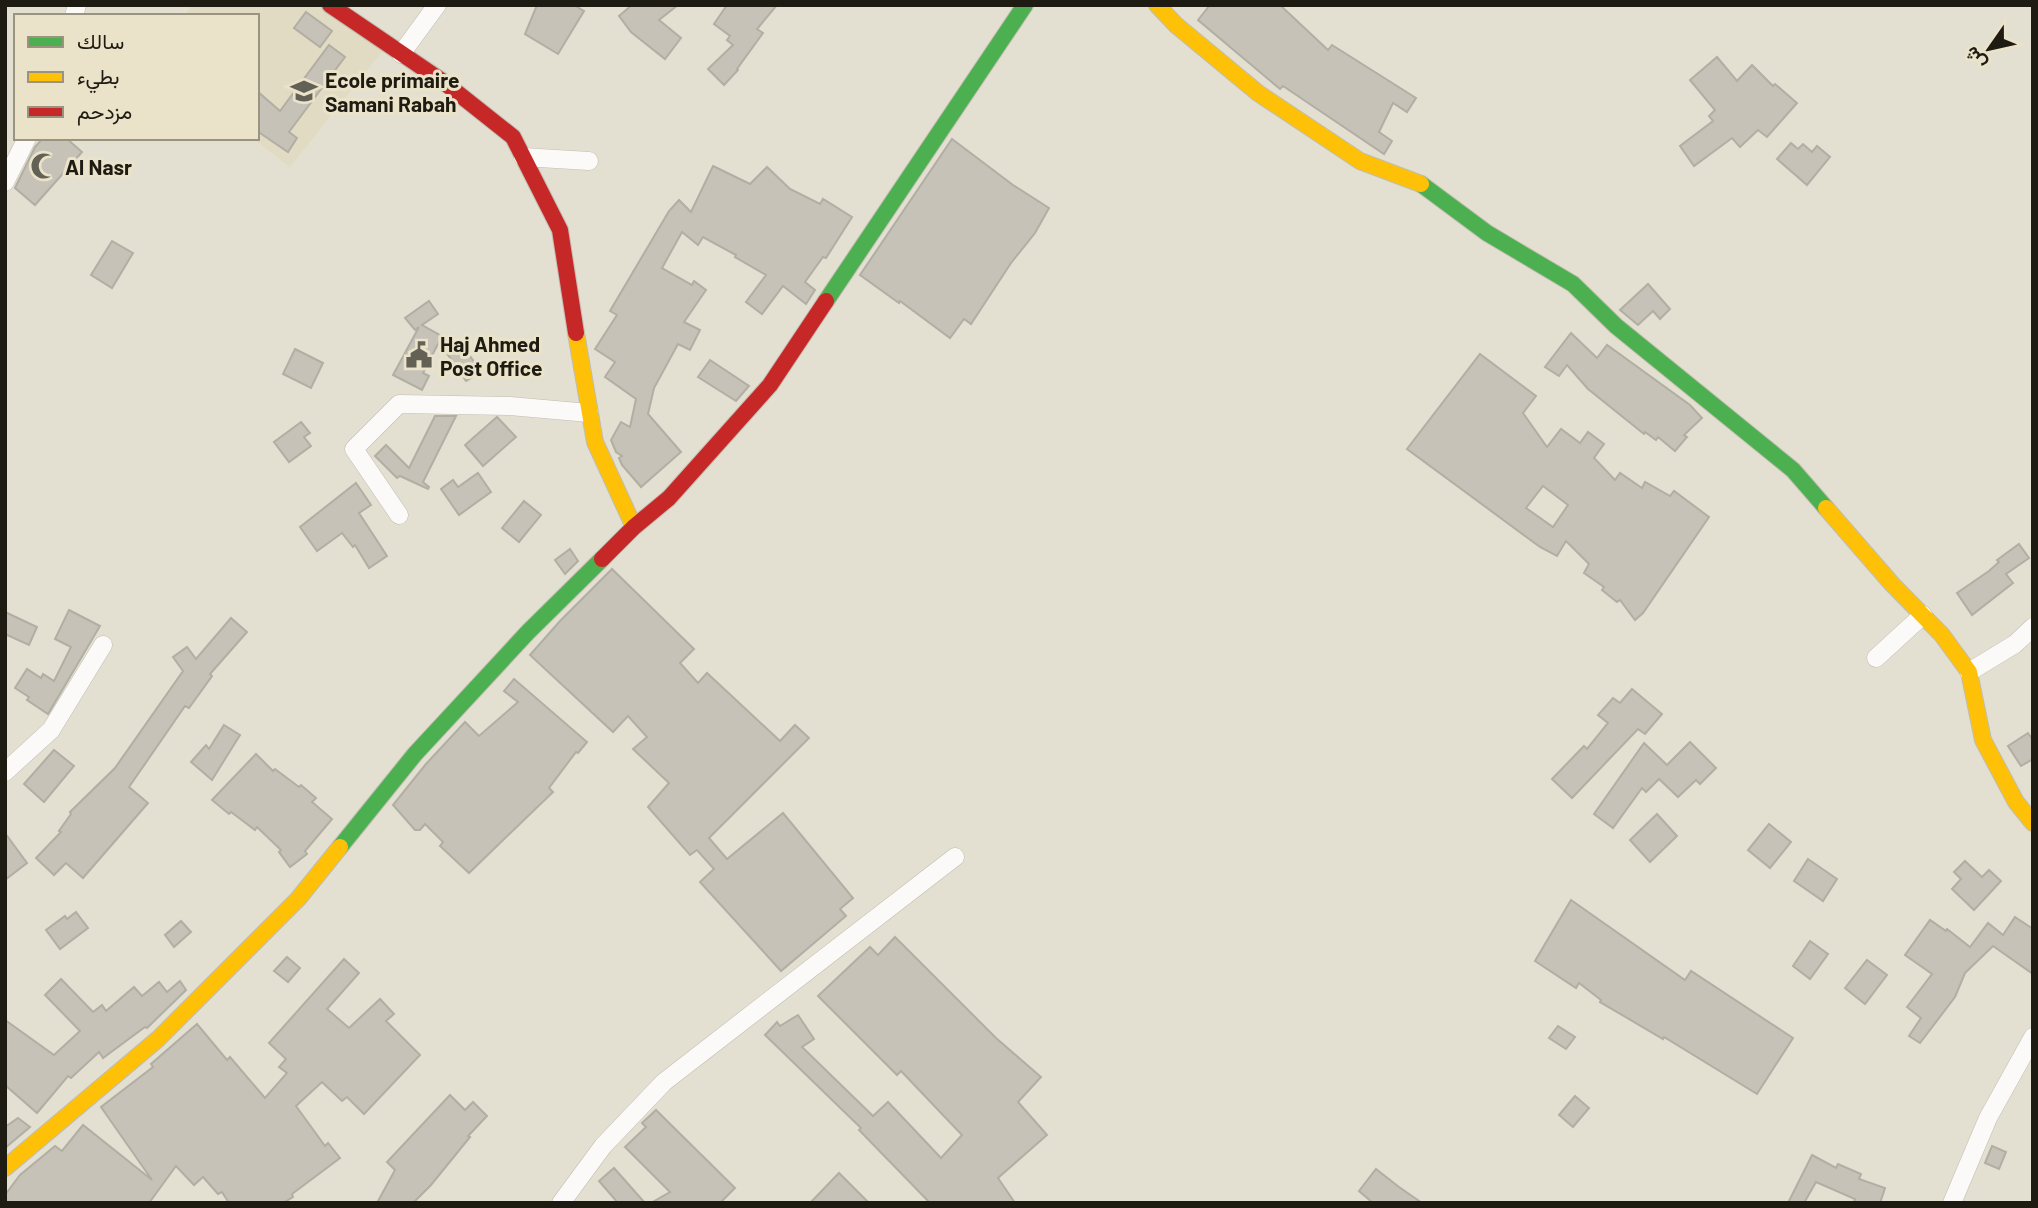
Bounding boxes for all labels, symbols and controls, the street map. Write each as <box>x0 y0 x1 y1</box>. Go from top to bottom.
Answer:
legend <box>14 14 259 140</box>
north arrow <box>1954 14 2024 84</box>
text: سالك <box>77 28 124 53</box>
text: ش <box>1958 42 1991 75</box>
text: بطيء <box>77 63 120 94</box>
place label: Ecole primaire Samani Rabah <box>325 67 459 116</box>
school or university icon: Ecole primaire Samani Rabah <box>289 76 319 106</box>
text: مزدحم <box>77 98 132 126</box>
mosque icon: Al Nasr <box>29 151 59 181</box>
place label: Al Nasr <box>65 154 132 179</box>
place label: Haj Ahmed Post Office <box>440 331 542 380</box>
public building icon: Haj Ahmed Post Office <box>404 340 434 370</box>

